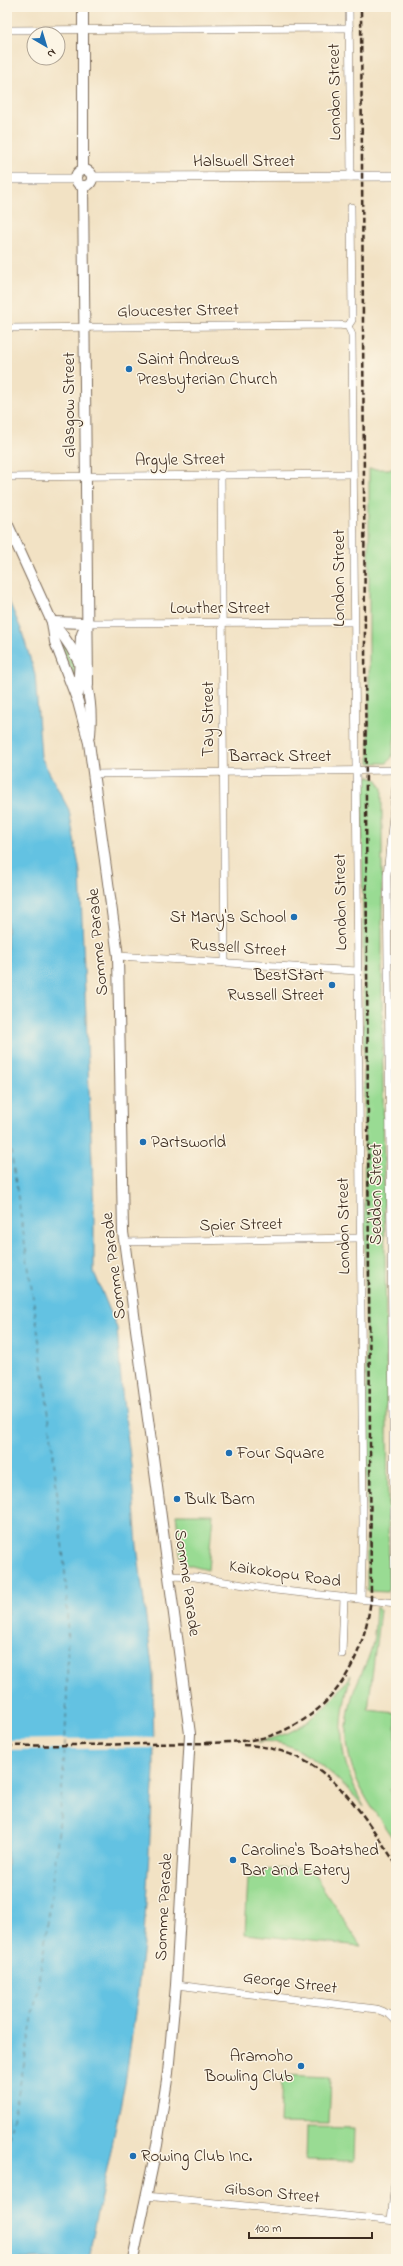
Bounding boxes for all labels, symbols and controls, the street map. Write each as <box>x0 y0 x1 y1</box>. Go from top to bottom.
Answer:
north arrow <box>26 26 66 66</box>
street label: London Street <box>322 43 348 141</box>
text: N <box>44 44 59 62</box>
street label: Halswell Street <box>193 149 295 174</box>
street label: Gloucester Street <box>117 297 239 325</box>
place label: Saint Andrews Presbyterian Church <box>137 347 277 393</box>
street label: Glasgow Street <box>57 352 84 458</box>
marker: Saint Andrews Presbyterian Church <box>124 364 134 374</box>
street label: Argyle Street <box>135 447 226 475</box>
street label: London Street <box>327 529 352 627</box>
street label: Lowther Street <box>170 596 270 621</box>
street label: Tay Street <box>196 681 222 757</box>
street label: Barrack Street <box>228 744 331 769</box>
street label: London Street <box>328 853 354 951</box>
street label: Somme Parade <box>81 887 115 997</box>
place label: St Mary's School <box>170 905 286 931</box>
marker: St Mary's School <box>289 912 299 922</box>
street label: Russell Street <box>189 932 287 964</box>
place label: BestStart Russell Street <box>227 963 324 1008</box>
marker: BestStart Russell Street <box>327 980 337 990</box>
place label: Partsworld <box>151 1130 227 1155</box>
marker: Partsworld <box>138 1137 148 1147</box>
street label: Seddon Street <box>364 1143 389 1245</box>
street label: London Street <box>331 1177 357 1275</box>
street label: Somme Parade <box>95 1211 133 1321</box>
street label: Spier Street <box>199 1212 283 1238</box>
place label: Four Square <box>236 1441 325 1466</box>
marker: Four Square <box>224 1448 234 1458</box>
place label: Bulk Barn <box>184 1487 255 1512</box>
marker: Bulk Barn <box>172 1494 182 1504</box>
street label: Somme Parade <box>167 1528 207 1638</box>
street label: Kaikokopu Road <box>227 1554 343 1594</box>
place label: Caroline's Boatshed Bar and Eatery <box>240 1838 379 1884</box>
street label: Somme Parade <box>149 1852 179 1961</box>
marker: Caroline's Boatshed Bar and Eatery <box>228 1855 238 1865</box>
street label: George Street <box>241 1965 339 2003</box>
place label: Aramoho Bowling Club <box>204 2044 293 2091</box>
marker: Aramoho Bowling Club <box>296 2061 306 2071</box>
place label: Rowing Club Inc. <box>141 2144 253 2171</box>
marker: Rowing Club Inc. <box>128 2151 138 2161</box>
street label: Gibson Street <box>223 2176 321 2210</box>
scale bar <box>249 2214 372 2240</box>
text: 100 m <box>255 2220 282 2238</box>

